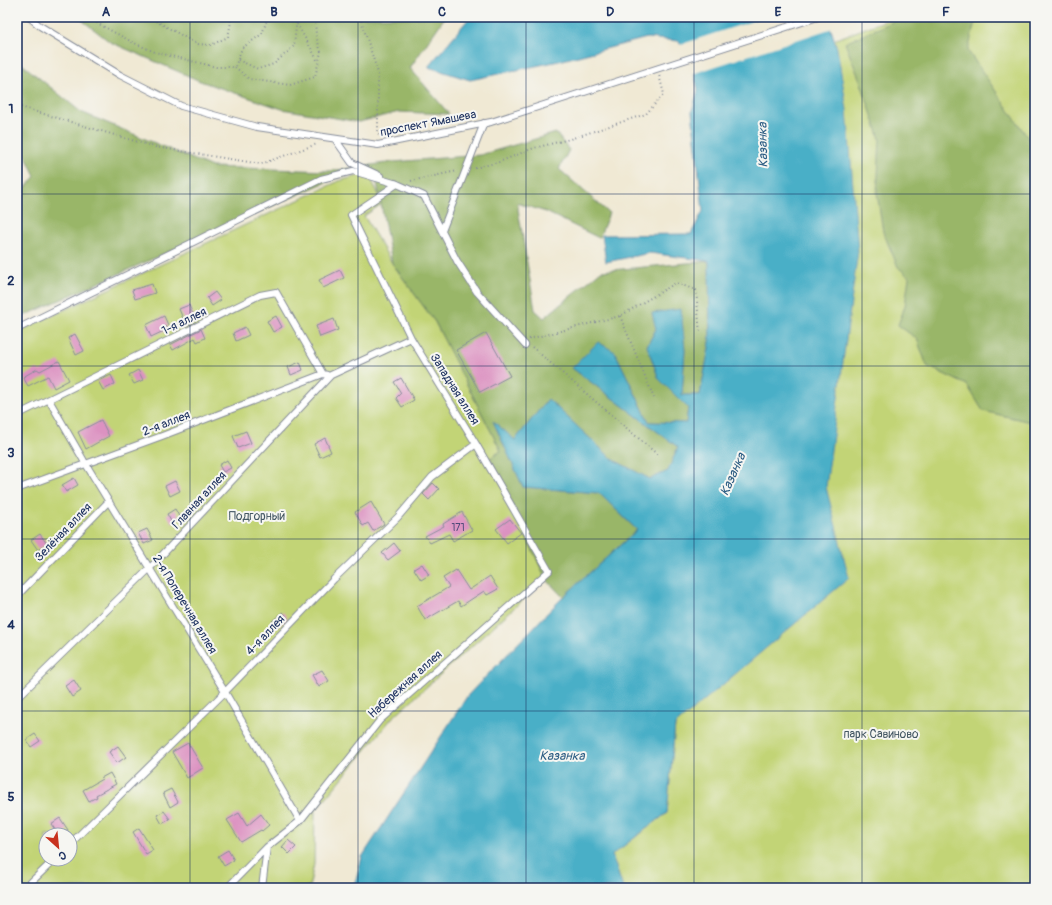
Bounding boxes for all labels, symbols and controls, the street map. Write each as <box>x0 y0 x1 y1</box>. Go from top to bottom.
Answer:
text: A <box>102 4 111 20</box>
text: B <box>270 4 278 20</box>
text: C <box>438 4 446 20</box>
text: D <box>606 4 614 20</box>
text: E <box>775 4 782 20</box>
text: F <box>942 4 950 20</box>
text: 1 <box>8 101 14 117</box>
street label: проспект Ямашева <box>379 107 478 140</box>
water label: Казанка <box>755 121 771 168</box>
text: 2 <box>7 273 15 289</box>
street label: 1-я аллея <box>159 304 209 339</box>
street label: Западная аллея <box>427 351 483 428</box>
street label: 2-я аллея <box>140 407 192 439</box>
text: 3 <box>7 445 15 461</box>
water label: Казанка <box>716 450 750 498</box>
street label: Главная аллея <box>169 468 230 532</box>
street label: Зелёная аллея <box>32 500 95 565</box>
park label: Подгорный <box>229 509 285 524</box>
house number: 171 <box>451 522 465 534</box>
street label: 2-я Поперечная аллея <box>149 552 220 657</box>
street label: 4-я аллея <box>243 612 288 659</box>
text: 4 <box>7 617 15 633</box>
street label: Набережная аллея <box>365 647 446 722</box>
park label: парк Савиново <box>843 727 919 742</box>
water label: Казанка <box>539 748 585 764</box>
text: 5 <box>7 789 15 805</box>
north arrow <box>38 827 78 867</box>
text: С <box>56 848 68 863</box>

